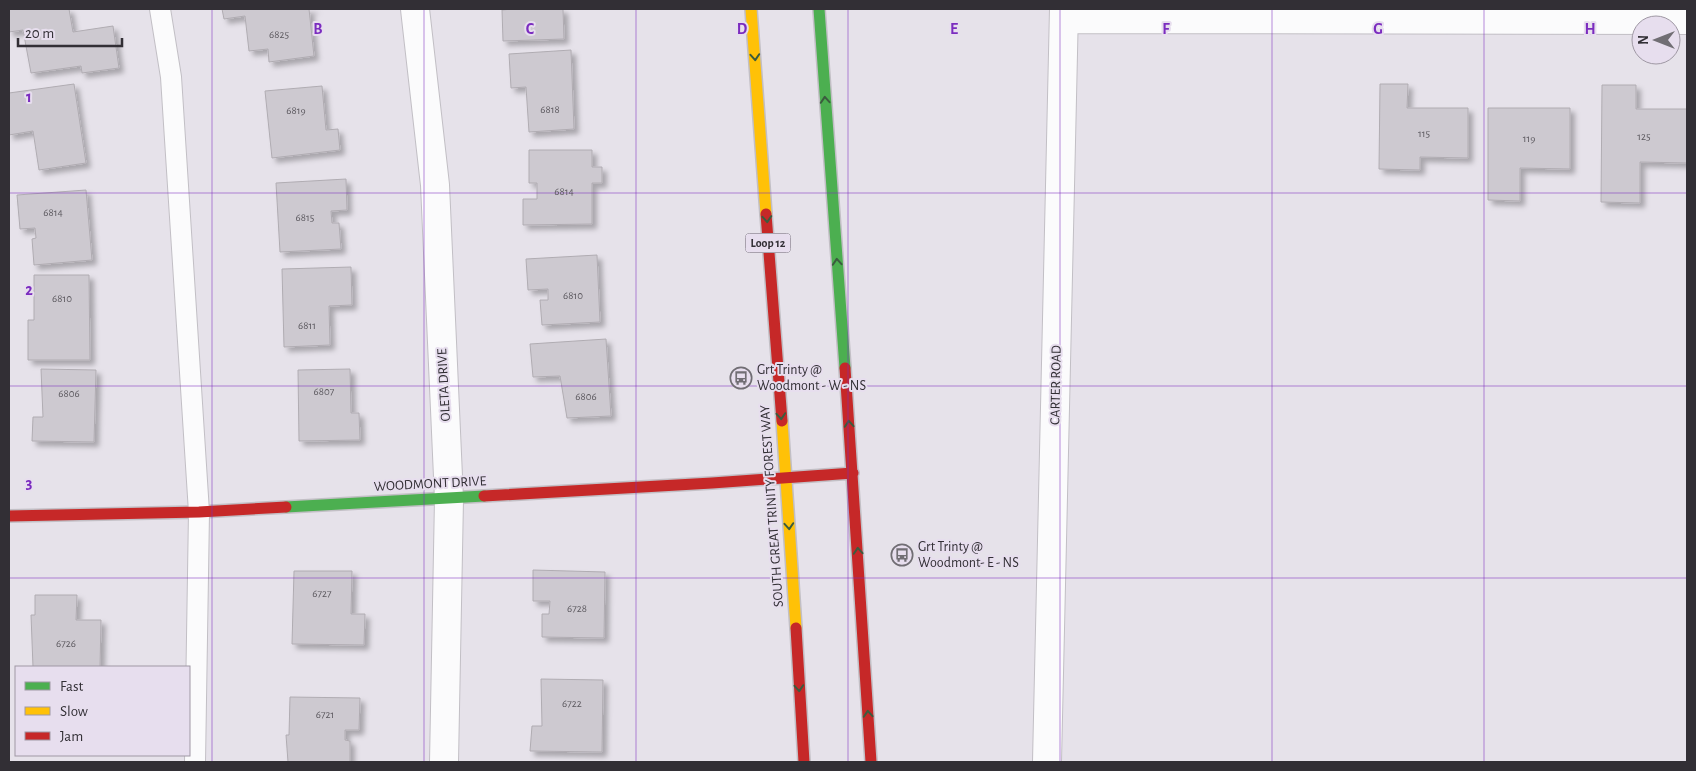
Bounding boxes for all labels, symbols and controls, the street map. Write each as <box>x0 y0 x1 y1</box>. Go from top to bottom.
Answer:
scale bar <box>18 15 121 47</box>
north arrow <box>1631 15 1681 65</box>
text: B <box>313 21 323 37</box>
text: C <box>526 21 535 37</box>
text: D <box>737 21 748 37</box>
text: E <box>950 21 958 37</box>
text: F <box>1162 21 1170 37</box>
text: G <box>1373 21 1383 37</box>
text: H <box>1584 21 1596 37</box>
text: 20 m <box>25 26 54 41</box>
house number: 6825 <box>269 29 289 40</box>
text: N <box>1637 35 1651 45</box>
one-way arrow <box>749 54 760 62</box>
text: 1 <box>26 89 32 105</box>
one-way arrow <box>820 96 831 104</box>
house number: 6818 <box>540 104 560 115</box>
house number: 6819 <box>286 105 306 116</box>
house number: 115 <box>1418 128 1430 139</box>
house number: 125 <box>1637 131 1651 142</box>
house number: 119 <box>1523 133 1535 144</box>
house number: 6814 <box>554 186 574 197</box>
house number: 6814 <box>43 207 63 218</box>
house number: 6815 <box>296 212 315 223</box>
one-way arrow <box>761 216 772 224</box>
road number: Loop 12 <box>746 234 790 252</box>
one-way arrow <box>832 258 843 266</box>
text: 2 <box>25 282 33 298</box>
house number: 6810 <box>563 290 583 301</box>
house number: 6810 <box>52 293 72 304</box>
house number: 6811 <box>298 320 316 331</box>
street label: CARTER ROAD <box>1048 345 1064 425</box>
street label: OLETA DRIVE <box>435 348 453 422</box>
place label: Grt Trinty @ Woodmont - W - NS <box>757 363 866 393</box>
bus stop icon: Grt Trinty @ Woodmont - W - NS <box>729 366 753 390</box>
house number: 6807 <box>314 386 335 397</box>
house number: 6806 <box>58 388 80 399</box>
house number: 6806 <box>575 391 597 402</box>
street label: SOUTH GREAT TRINITY FOREST WAY <box>758 404 786 607</box>
one-way arrow <box>776 413 787 421</box>
one-way arrow <box>844 420 855 428</box>
street label: WOODMONT DRIVE <box>373 474 487 494</box>
text: 3 <box>26 475 33 491</box>
one-way arrow <box>783 522 794 530</box>
place label: Grt Trinty @ Woodmont- E - NS <box>918 540 1019 570</box>
bus stop icon: Grt Trinty @ Woodmont- E - NS <box>890 543 914 567</box>
one-way arrow <box>852 547 863 555</box>
house number: 6727 <box>312 588 332 599</box>
house number: 6728 <box>567 603 587 614</box>
house number: 6726 <box>56 638 76 649</box>
legend <box>15 666 190 756</box>
text: Fast <box>60 679 84 694</box>
one-way arrow <box>793 684 804 692</box>
house number: 6722 <box>562 698 582 709</box>
text: Slow <box>60 704 88 719</box>
house number: 6721 <box>316 709 334 720</box>
one-way arrow <box>863 709 874 717</box>
text: Jam <box>60 729 83 744</box>

